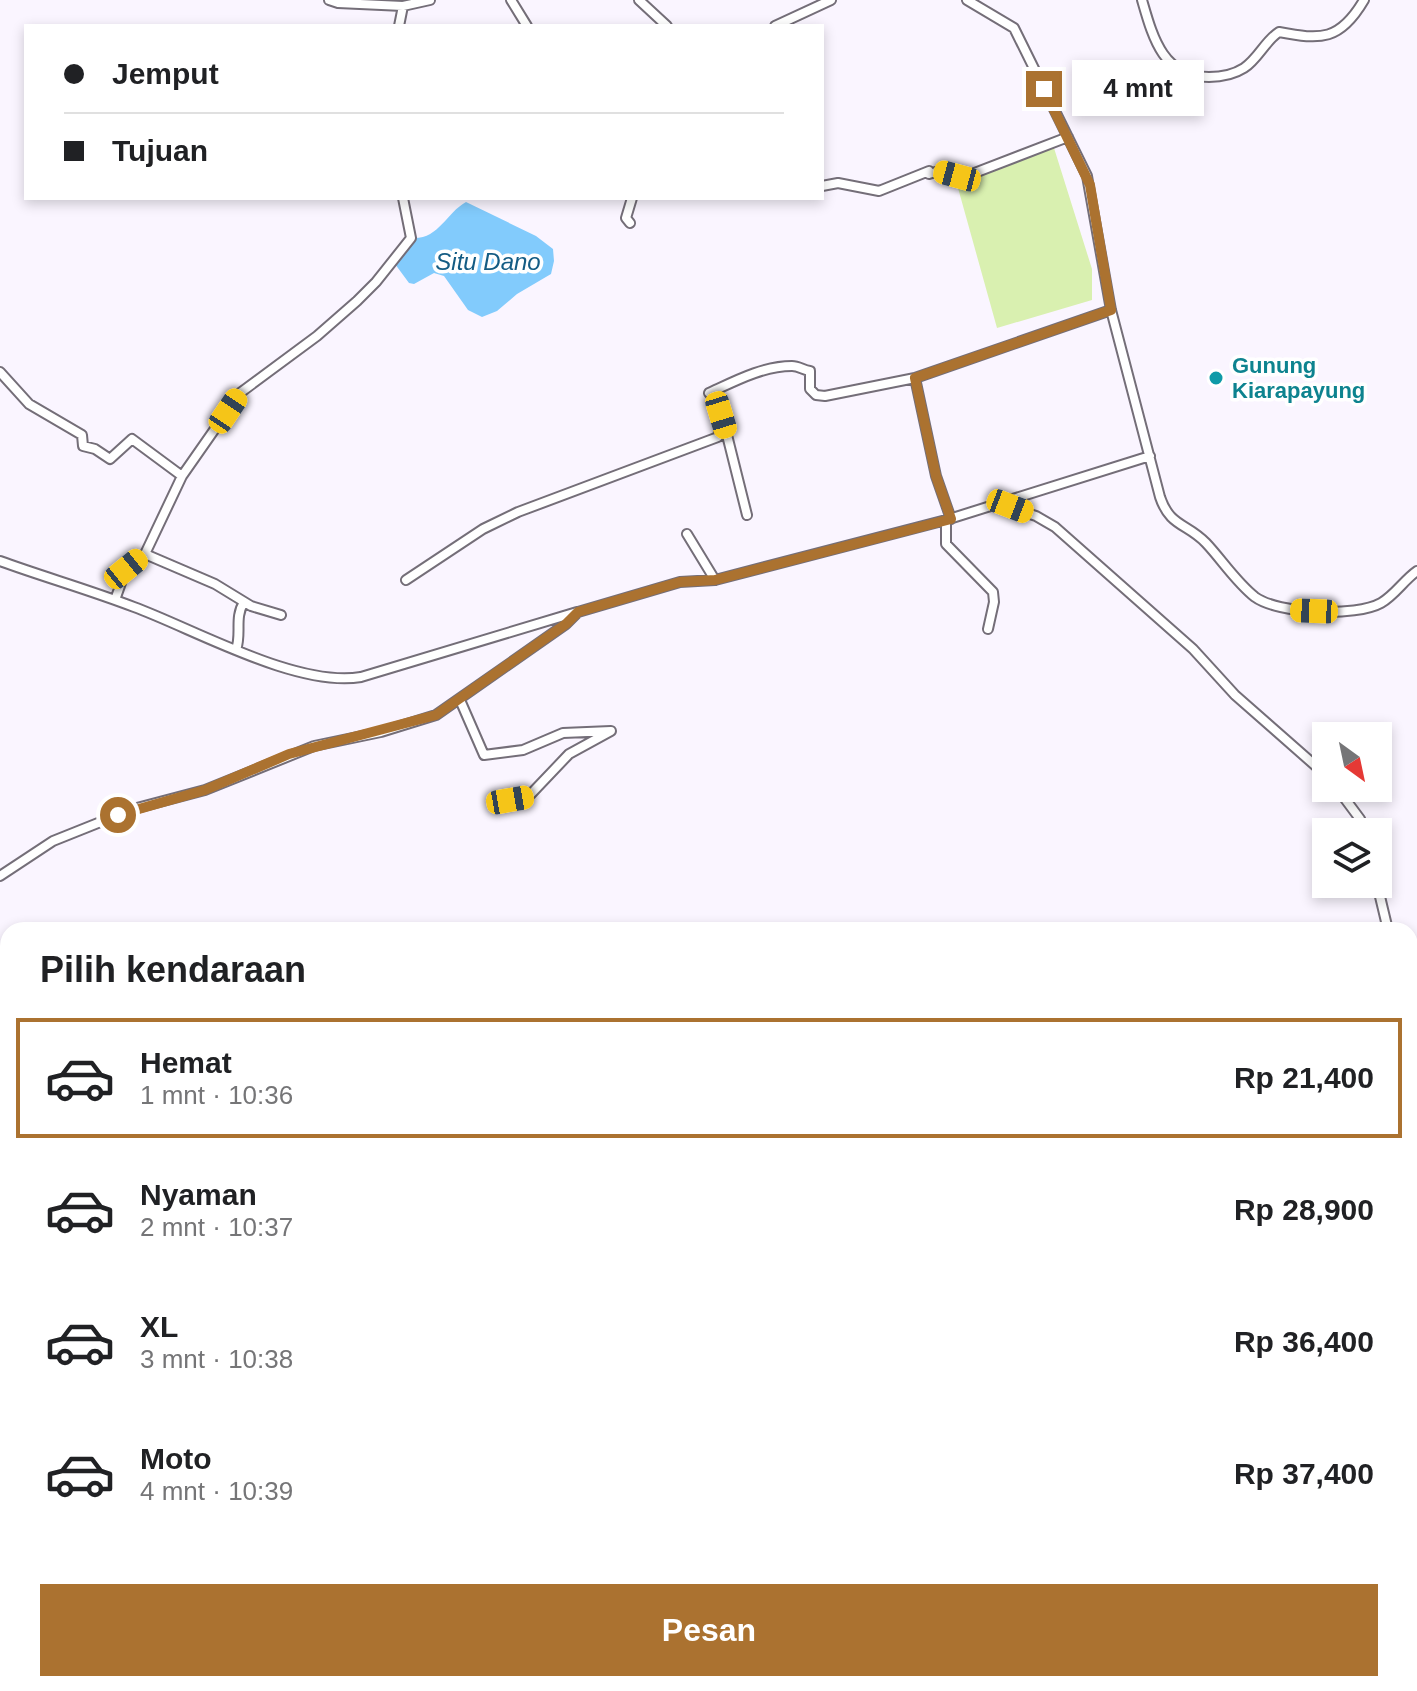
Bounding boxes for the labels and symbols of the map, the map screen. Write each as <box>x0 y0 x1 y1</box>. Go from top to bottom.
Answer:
callout: 4 mnt <box>1072 61 1204 117</box>
route end <box>1026 71 1062 107</box>
car <box>931 158 983 194</box>
water label: Situ Dano <box>435 248 541 275</box>
place label: Gunung Kiarapayung <box>1232 353 1365 403</box>
marker: Gunung Kiarapayung <box>1207 369 1225 387</box>
car <box>205 384 251 438</box>
car <box>703 389 739 441</box>
car <box>983 486 1037 526</box>
car <box>100 545 152 593</box>
car <box>1290 598 1338 624</box>
north arrow <box>1312 722 1392 802</box>
car <box>484 784 536 816</box>
route start <box>100 797 136 833</box>

